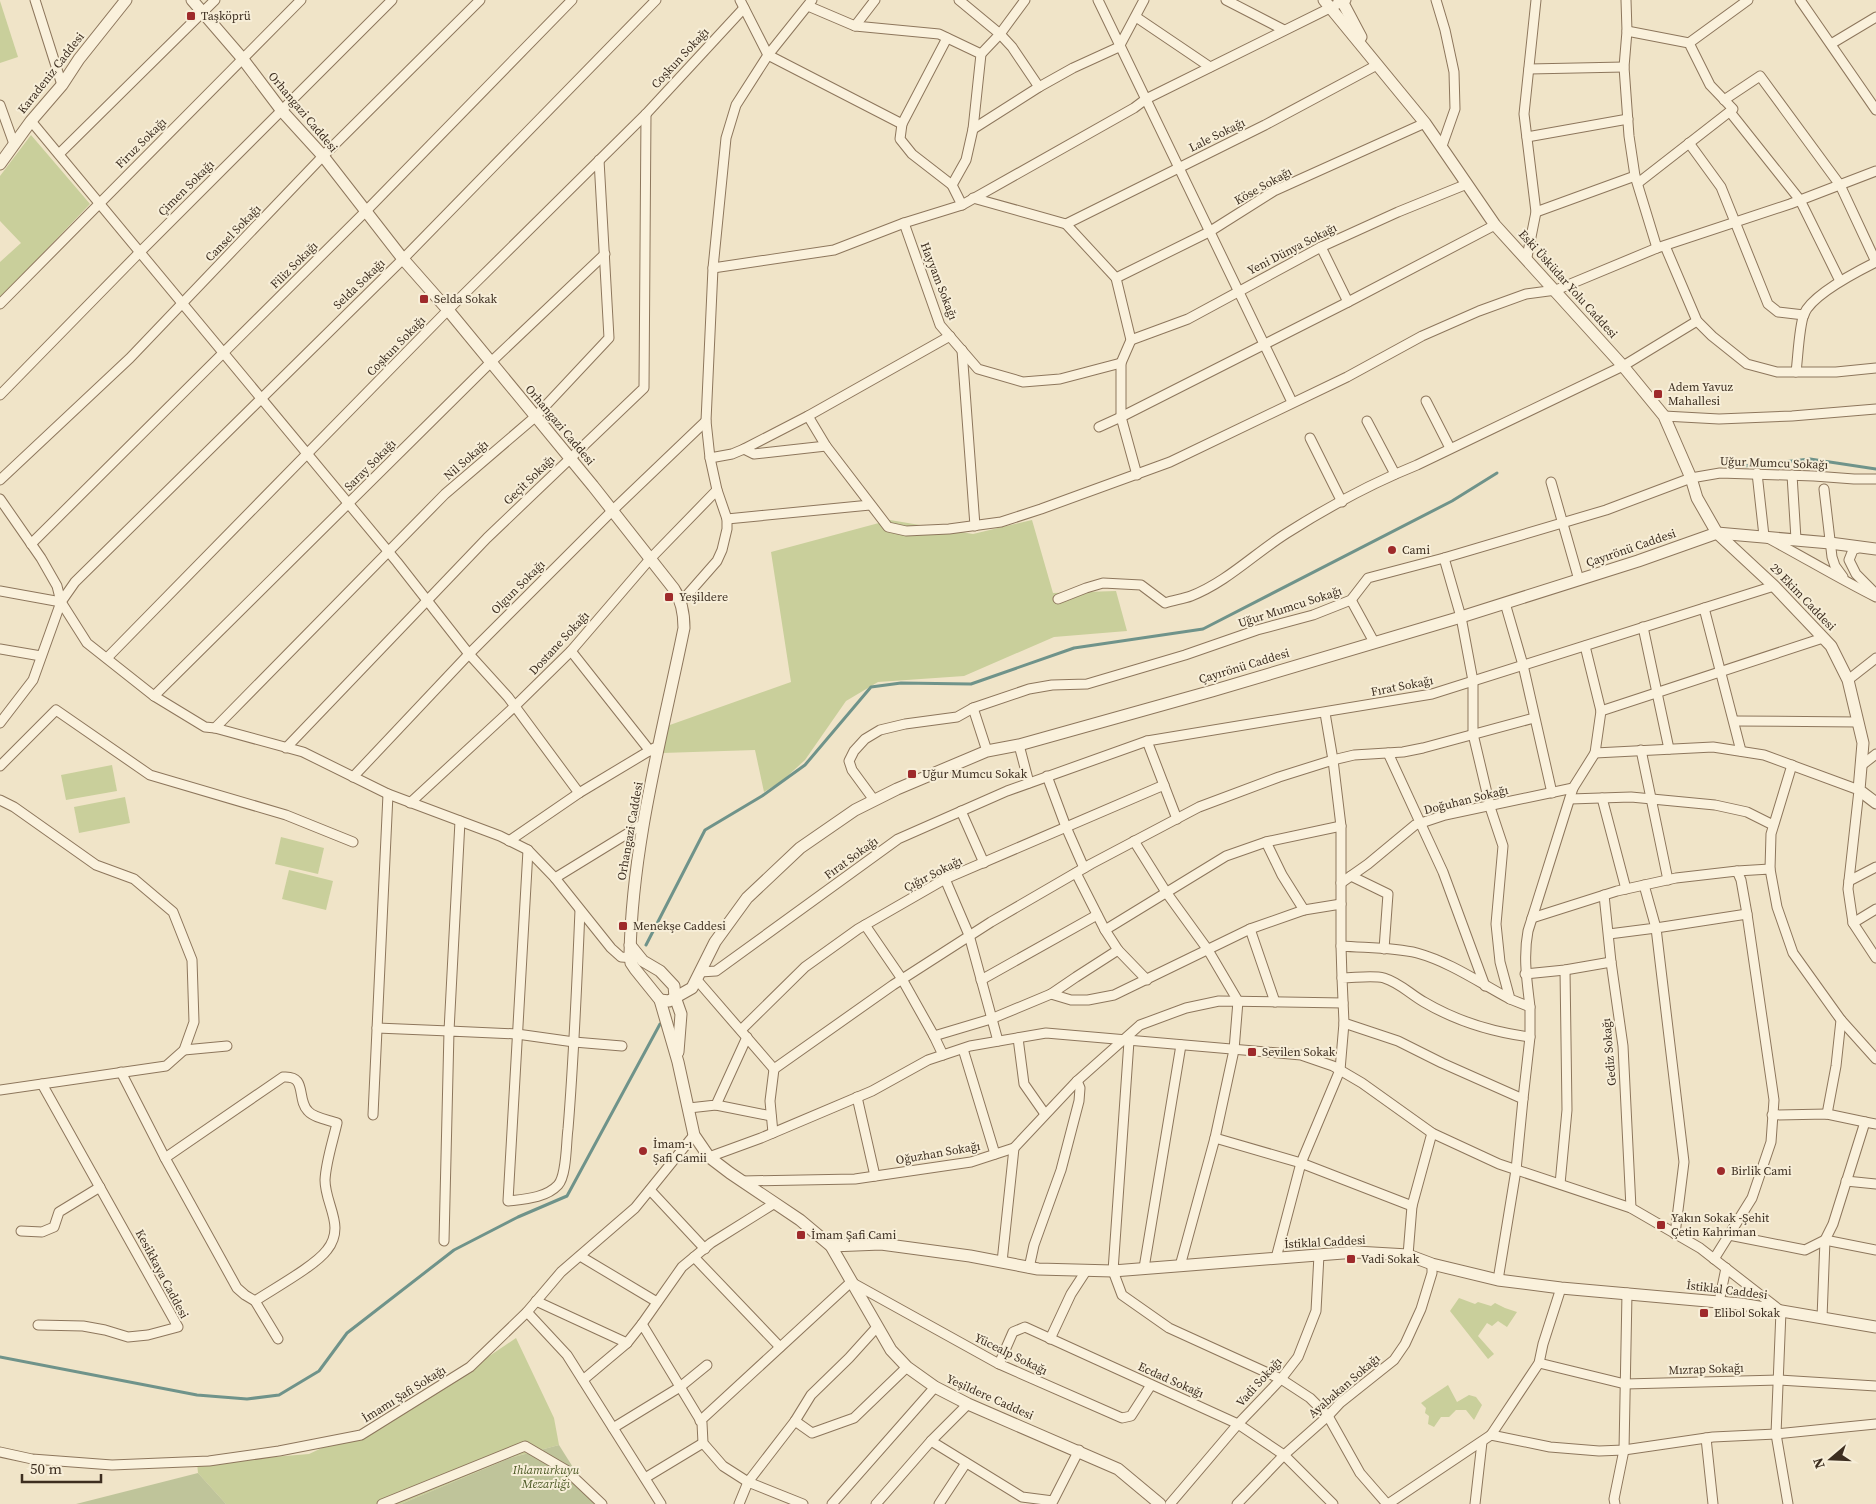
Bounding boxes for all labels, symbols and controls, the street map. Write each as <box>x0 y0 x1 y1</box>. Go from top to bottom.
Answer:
place label: Taşköprü <box>201 8 251 24</box>
marker: Taşköprü <box>185 10 197 22</box>
street label: Coşkun Sokağı <box>648 24 713 92</box>
street label: Karadeniz Caddesi <box>14 29 88 117</box>
street label: Orhangazi Caddesi <box>265 69 342 156</box>
street label: Firuz Sokağı <box>112 114 170 172</box>
street label: Lale Sokağı <box>1186 114 1248 155</box>
street label: Çimen Sokağı <box>154 156 218 220</box>
street label: Köse Sokağı <box>1231 163 1295 208</box>
street label: Cansel Sokağı <box>202 201 265 265</box>
street label: Yeni Dünya Sokağı <box>1244 219 1340 278</box>
street label: Eski Üsküdar Yolu Caddesi <box>1515 226 1621 342</box>
street label: Filiz Sokağı <box>267 238 321 292</box>
street label: Hayyam Sokağı <box>917 240 961 323</box>
street label: Selda Sokağı <box>330 255 389 313</box>
place label: Selda Sokak <box>434 291 498 307</box>
marker: Selda Sokak <box>418 293 430 305</box>
street label: Coşkun Sokağı <box>363 312 429 380</box>
place label: Adem Yavuz Mahallesi <box>1668 379 1733 409</box>
street label: Orhangazi Caddesi <box>522 382 599 469</box>
marker: Adem Yavuz Mahallesi <box>1652 388 1664 400</box>
street label: Saray Sokağı <box>341 435 400 494</box>
street label: Nil Sokağı <box>440 436 492 484</box>
street label: Geçit Sokağı <box>500 451 558 508</box>
street label: Uğur Mumcu Sokağı <box>1720 453 1829 473</box>
street label: Çayırönü Caddesi <box>1584 525 1678 571</box>
place label: Cami <box>1402 542 1430 558</box>
marker: Cami <box>1386 544 1398 556</box>
street label: Olgun Sokağı <box>488 556 549 617</box>
street label: 29 Ekim Caddesi <box>1767 560 1840 634</box>
street label: Uğur Mumcu Sokağı <box>1236 583 1344 631</box>
place label: Yeşildere <box>679 589 728 605</box>
marker: Yeşildere <box>663 591 675 603</box>
street label: Dostane Sokağı <box>525 607 593 678</box>
street label: Çayırönü Caddesi <box>1197 644 1292 687</box>
street label: Fırat Sokağı <box>1370 672 1435 700</box>
place label: Uğur Mumcu Sokak <box>922 766 1028 782</box>
marker: Uğur Mumcu Sokak <box>906 768 918 780</box>
street label: Orhangazi Caddesi <box>613 780 647 882</box>
street label: Doğuhan Sokağı <box>1422 782 1510 818</box>
street label: Fırat Sokağı <box>821 833 882 883</box>
street label: Çığır Sokağı <box>901 852 965 896</box>
place label: Menekşe Caddesi <box>633 918 726 934</box>
marker: Menekşe Caddesi <box>617 920 629 932</box>
street label: Gediz Sokağı <box>1598 1017 1620 1087</box>
place label: Sevilen Sokak <box>1262 1044 1336 1060</box>
marker: Sevilen Sokak <box>1246 1046 1258 1058</box>
place label: İmam-ı Şafi Camii <box>653 1136 707 1166</box>
street label: Oğuzhan Sokağı <box>895 1138 982 1168</box>
marker: İmam-ı Şafi Camii <box>637 1145 649 1157</box>
place label: Birlik Cami <box>1731 1163 1792 1179</box>
marker: Birlik Cami <box>1715 1165 1727 1177</box>
place label: Yakın Sokak -Şehit Çetin Kahriman <box>1671 1210 1769 1240</box>
marker: Yakın Sokak -Şehit Çetin Kahriman <box>1655 1219 1667 1231</box>
street label: Kesikkaya Caddesi <box>132 1227 192 1322</box>
place label: İmam Şafi Cami <box>811 1227 897 1243</box>
marker: İmam Şafi Cami <box>795 1229 807 1241</box>
street label: İstiklal Caddesi <box>1284 1232 1367 1252</box>
place label: Vadi Sokak <box>1361 1251 1420 1267</box>
marker: Vadi Sokak <box>1345 1253 1357 1265</box>
street label: İstiklal Caddesi <box>1686 1277 1769 1303</box>
place label: Elibol Sokak <box>1714 1305 1780 1321</box>
marker: Elibol Sokak <box>1698 1307 1710 1319</box>
street label: Yücealp Sokağı <box>972 1329 1051 1379</box>
street label: Ayabakan Sokağı <box>1305 1350 1384 1422</box>
street label: Vadi Sokağı <box>1233 1354 1286 1410</box>
street label: Ecdad Sokağı <box>1136 1358 1207 1402</box>
street label: Mızrap Sokağı <box>1668 1360 1744 1378</box>
street label: İmamı Şafi Sokağı <box>359 1362 449 1426</box>
street label: Yeşildere Caddesi <box>944 1371 1037 1424</box>
north arrow <box>1806 1434 1856 1484</box>
scale bar <box>22 1452 101 1484</box>
text: N <box>1808 1455 1830 1471</box>
text: 50 m <box>30 1458 62 1479</box>
park label: Ihlamurkuyu Mezarlığı <box>512 1462 579 1492</box>

